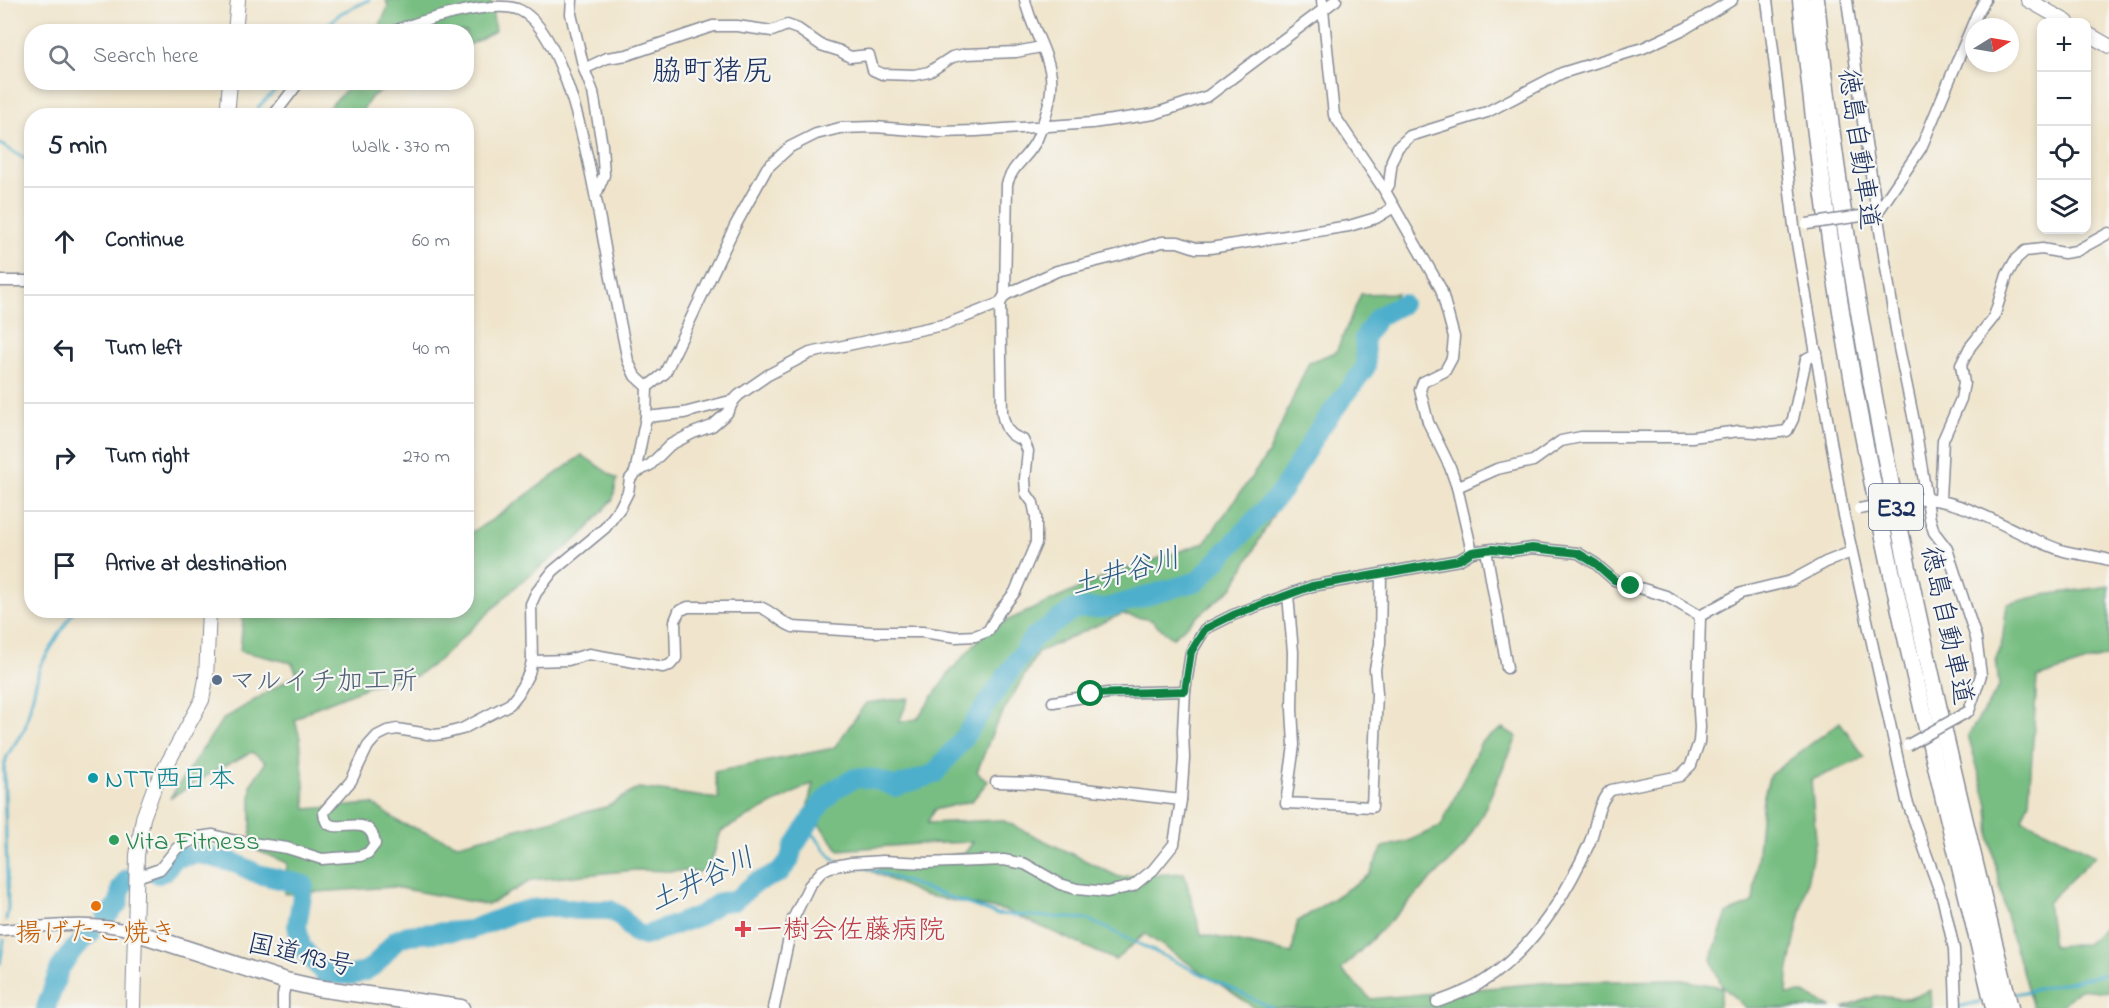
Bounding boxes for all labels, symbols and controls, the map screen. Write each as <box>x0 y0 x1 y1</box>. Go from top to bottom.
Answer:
north arrow <box>1965 18 2019 72</box>
map controls <box>2037 18 2091 234</box>
button: + <box>2037 18 2091 72</box>
search box <box>24 24 474 90</box>
icon: search <box>45 41 78 74</box>
text: Search here <box>93 41 198 73</box>
district label: 脇町猪尻 <box>652 51 772 95</box>
street label: 徳島自動車道 <box>1827 66 1888 232</box>
button: − <box>2037 72 2091 126</box>
button: locate <box>2037 126 2091 180</box>
text: 5 min <box>48 128 107 166</box>
text: Walk · 370 m <box>352 133 450 162</box>
button: layers <box>2037 180 2091 234</box>
icon: ahead <box>48 225 81 258</box>
text: Continue <box>105 225 184 257</box>
text: 60 m <box>412 227 450 256</box>
icon: left <box>48 333 81 366</box>
text: Turn left <box>105 333 182 365</box>
text: 40 m <box>413 335 450 364</box>
icon: right <box>48 441 81 474</box>
text: Turn right <box>105 441 190 473</box>
text: 270 m <box>403 443 450 472</box>
road number: E32 <box>1869 484 1923 530</box>
water label: 土井谷川 <box>1067 539 1185 608</box>
street label: 徳島自動車道 <box>1910 542 1981 709</box>
icon: arrive <box>48 549 81 582</box>
text: Arrive at destination <box>105 549 287 581</box>
route end <box>1617 572 1643 598</box>
place label: マルイチ加工所 <box>229 663 417 702</box>
marker: マルイチ加工所 <box>210 673 224 687</box>
route start <box>1077 680 1103 706</box>
place label: NTT西日本 <box>105 761 235 800</box>
marker: NTT西日本 <box>86 771 100 785</box>
place label: Vita Fitness <box>125 823 260 862</box>
marker: Vita Fitness <box>107 833 121 847</box>
water label: 土井谷川 <box>643 839 762 923</box>
marker: 揚げたこ焼き <box>89 899 103 913</box>
place label: 一樹会佐藤病院 <box>756 912 945 951</box>
place label: 揚げたこ焼き <box>15 915 177 954</box>
marker: 一樹会佐藤病院 <box>734 920 752 938</box>
street label: 国道193号 <box>243 925 358 988</box>

